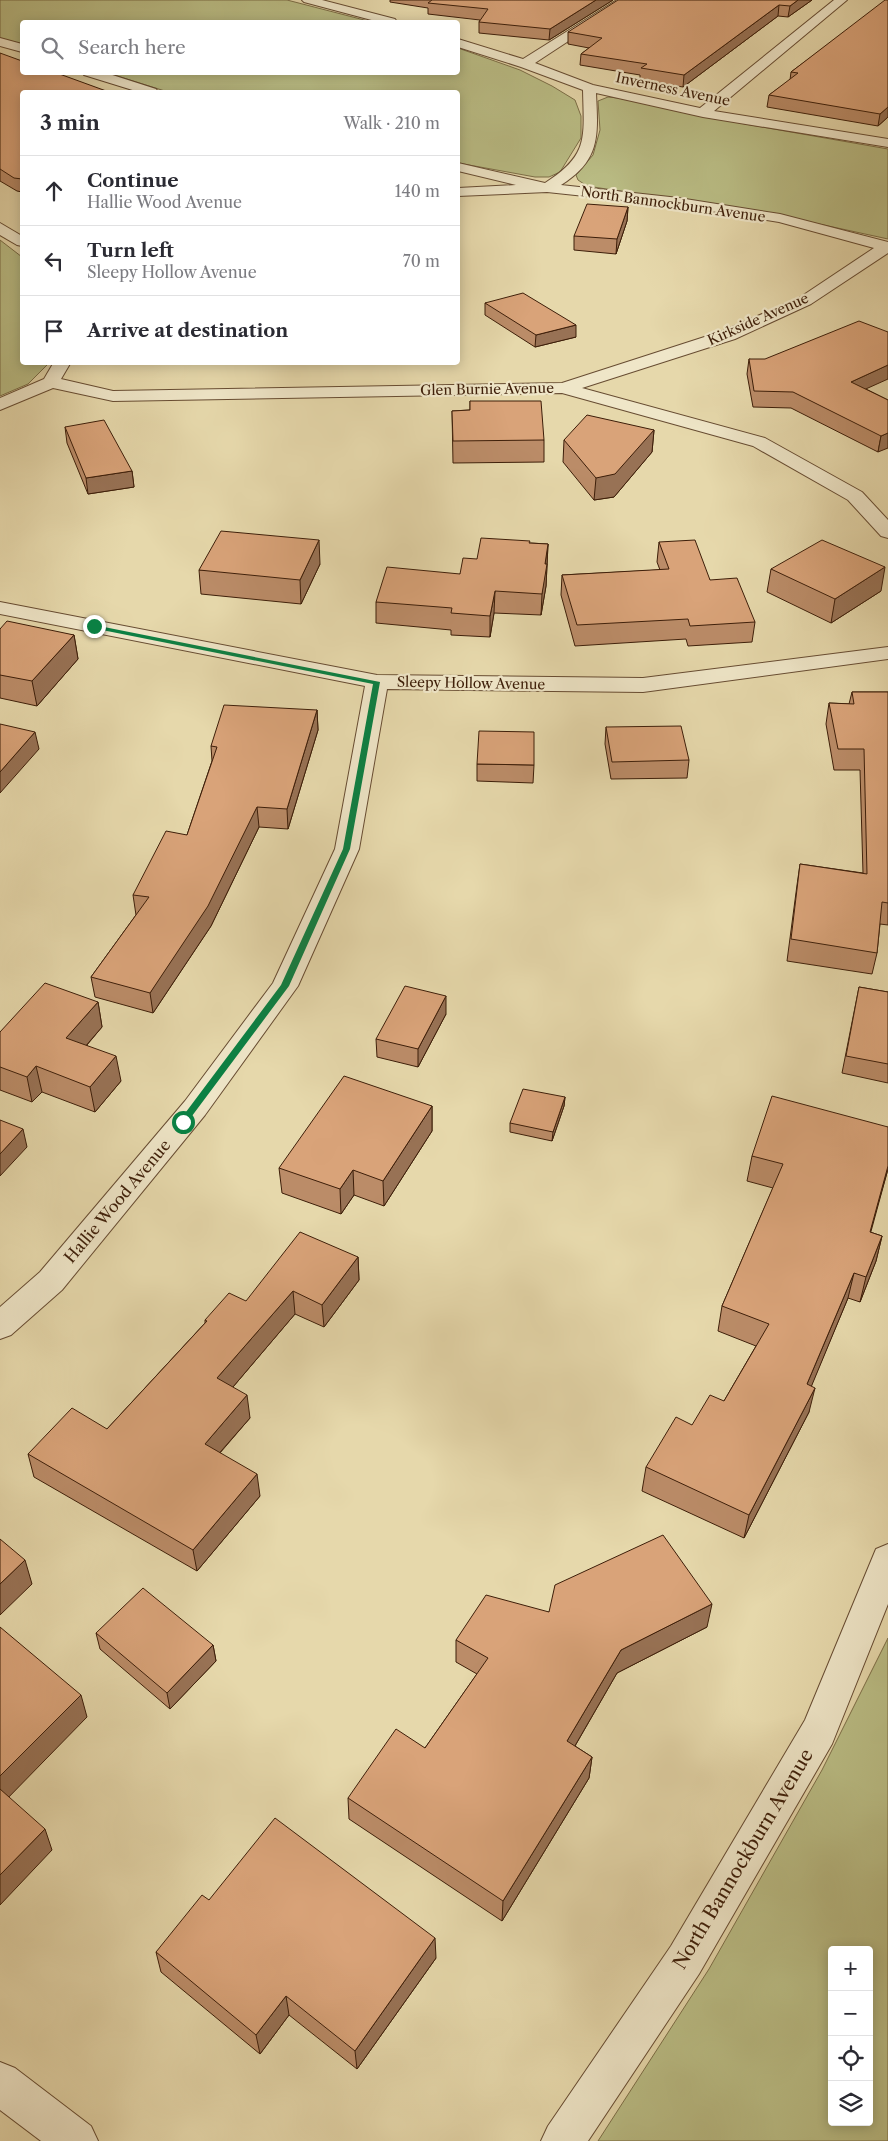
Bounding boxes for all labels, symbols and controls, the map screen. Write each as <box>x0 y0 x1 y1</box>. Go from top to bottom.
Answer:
search box <box>20 20 460 75</box>
icon: search <box>38 34 66 62</box>
text: Search here <box>78 36 186 59</box>
street label: Inverness Avenue <box>614 68 732 110</box>
text: 3 min <box>40 110 100 135</box>
text: Walk · 210 m <box>344 113 440 133</box>
text: Continue <box>87 169 179 192</box>
icon: ahead <box>40 177 68 205</box>
text: 140 m <box>395 181 440 201</box>
street label: North Bannockburn Avenue <box>579 182 767 226</box>
text: Hallie Wood Avenue <box>87 192 242 212</box>
text: Turn left <box>87 239 174 262</box>
icon: left <box>40 247 68 275</box>
text: 70 m <box>403 251 440 271</box>
text: Sleepy Hollow Avenue <box>87 262 257 282</box>
street label: Kirkside Avenue <box>705 289 811 349</box>
icon: arrive <box>40 317 68 345</box>
text: Arrive at destination <box>87 319 288 342</box>
street label: Glen Burnie Avenue <box>420 379 554 399</box>
route end <box>83 615 106 638</box>
street label: Sleepy Hollow Avenue <box>397 673 546 693</box>
route start <box>172 1111 195 1134</box>
street label: Hallie Wood Avenue <box>60 1135 175 1267</box>
street label: North Bannockburn Avenue <box>668 1745 818 1973</box>
map controls <box>828 1946 873 2126</box>
button: + <box>828 1946 873 1991</box>
button: − <box>828 1991 873 2036</box>
button: locate <box>828 2036 873 2081</box>
button: layers <box>828 2081 873 2126</box>

